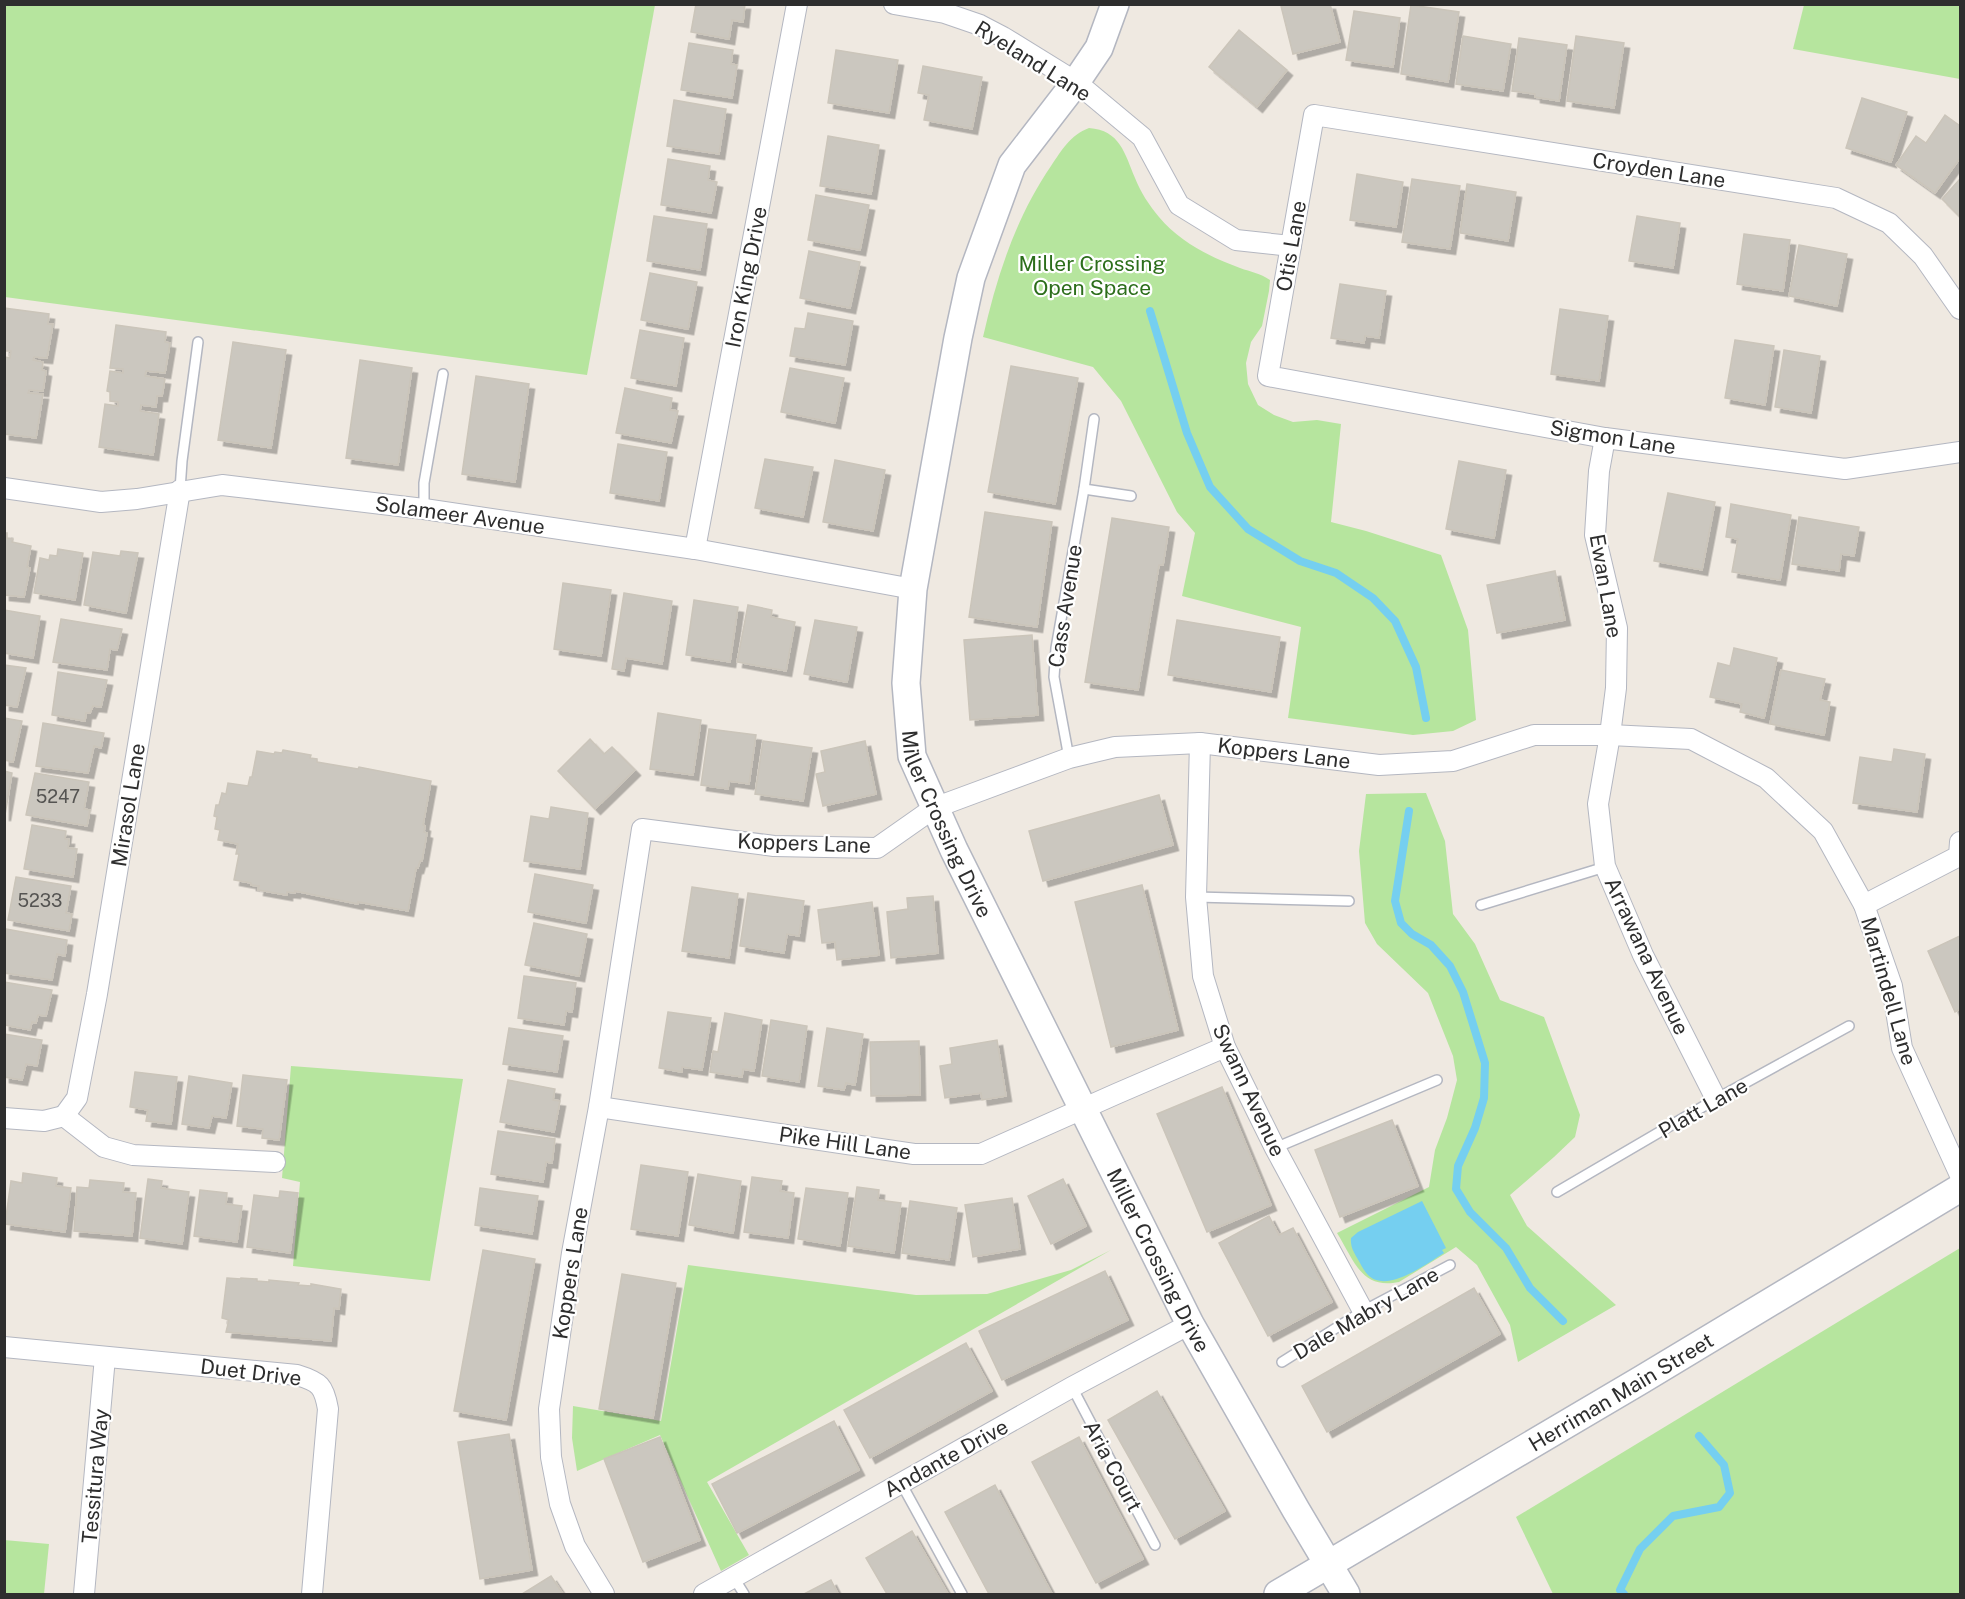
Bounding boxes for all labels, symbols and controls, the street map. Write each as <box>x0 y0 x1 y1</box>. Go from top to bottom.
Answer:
street label: Ryeland Lane <box>970 15 1096 107</box>
street label: Croyden Lane <box>1591 147 1727 193</box>
street label: Otis Lane <box>1271 199 1311 293</box>
street label: Iron King Drive <box>720 204 772 350</box>
park label: Miller Crossing Open Space <box>1018 251 1166 300</box>
street label: Sigmon Lane <box>1548 415 1678 459</box>
street label: Solameer Avenue <box>373 491 547 539</box>
street label: Ewan Lane <box>1585 532 1627 640</box>
street label: Cass Avenue <box>1043 543 1087 669</box>
street label: Miller Crossing Drive <box>897 729 998 921</box>
street label: Koppers Lane <box>1216 732 1352 774</box>
street label: Mirasol Lane <box>106 741 150 869</box>
house number: 5247 <box>36 786 80 807</box>
street label: Koppers Lane <box>737 828 871 858</box>
street label: Arrawana Avenue <box>1600 873 1694 1039</box>
house number: 5233 <box>18 890 62 911</box>
street label: Martindell Lane <box>1856 914 1922 1068</box>
street label: Swann Avenue <box>1207 1020 1291 1160</box>
street label: Platt Lane <box>1654 1073 1752 1143</box>
street label: Pike Hill Lane <box>777 1121 913 1165</box>
street label: Miller Crossing Drive <box>1102 1164 1216 1356</box>
street label: Koppers Lane <box>547 1205 593 1341</box>
street label: Dale Mabry Lane <box>1289 1261 1443 1365</box>
street label: Herriman Main Street <box>1524 1327 1718 1456</box>
street label: Duet Drive <box>199 1353 303 1391</box>
street label: Tessitura Way <box>77 1408 113 1544</box>
street label: Andante Drive <box>880 1414 1012 1502</box>
street label: Aria Court <box>1079 1416 1147 1516</box>

